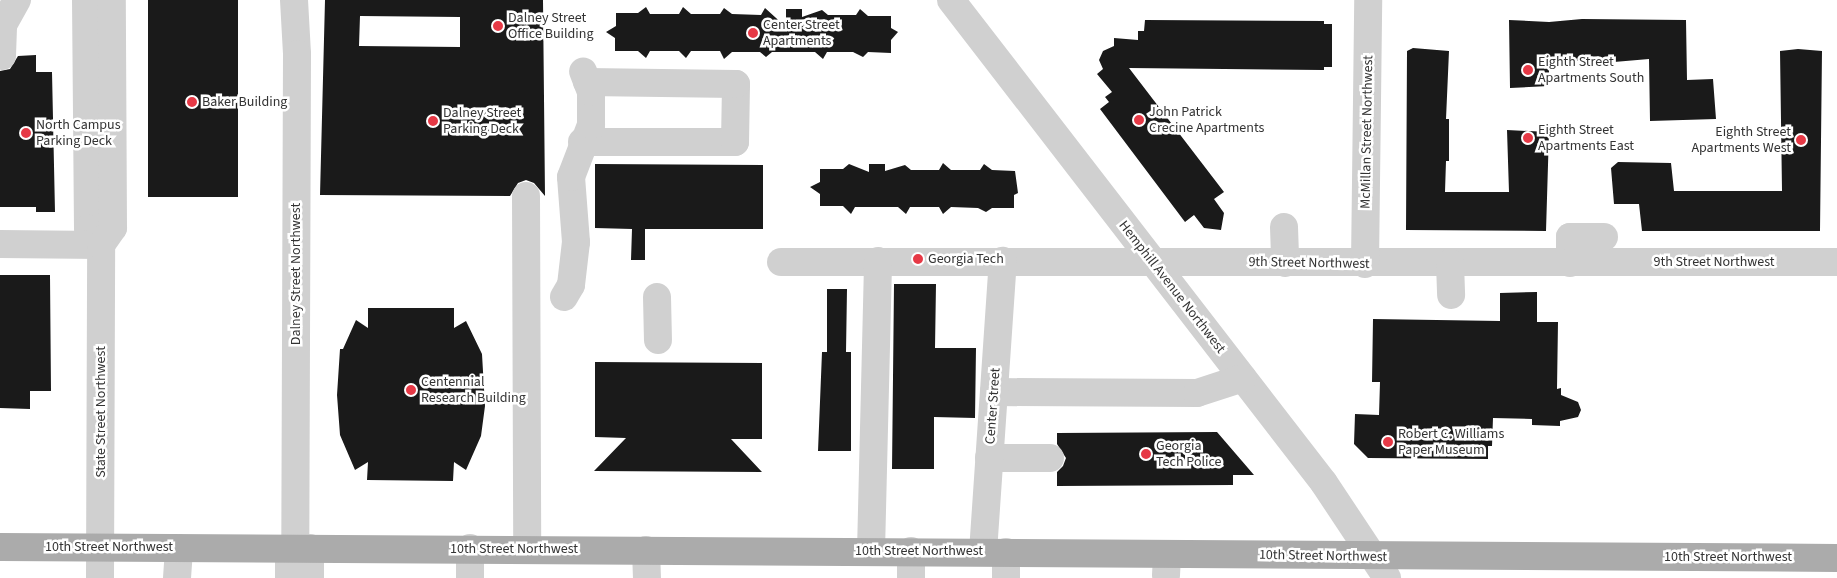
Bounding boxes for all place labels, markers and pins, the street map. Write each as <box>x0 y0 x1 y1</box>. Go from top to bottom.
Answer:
place label: Dalney Street Office Building <box>508 10 593 42</box>
place label: Center Street Apartments <box>763 17 840 49</box>
marker: Dalney Street Office Building <box>492 20 504 32</box>
marker: Center Street Apartments <box>747 27 759 39</box>
place label: Eighth Street Apartments South <box>1538 54 1644 86</box>
marker: Eighth Street Apartments South <box>1522 64 1534 76</box>
place label: Baker Building <box>202 94 287 110</box>
marker: Baker Building <box>186 96 198 108</box>
place label: John Patrick Crecine Apartments <box>1149 104 1264 136</box>
place label: Dalney Street Parking Deck <box>443 105 521 138</box>
marker: John Patrick Crecine Apartments <box>1133 114 1145 126</box>
marker: Dalney Street Parking Deck <box>427 115 439 127</box>
place label: North Campus Parking Deck <box>36 117 121 150</box>
place label: Eighth Street Apartments East <box>1538 122 1634 154</box>
place label: Eighth Street Apartments West <box>1691 124 1791 156</box>
marker: North Campus Parking Deck <box>20 127 32 139</box>
marker: Eighth Street Apartments East <box>1522 132 1534 144</box>
marker: Eighth Street Apartments West <box>1795 134 1807 146</box>
place label: Georgia Tech <box>928 251 1004 267</box>
marker: Georgia Tech <box>912 253 924 265</box>
place label: Centennial Research Building <box>421 374 526 407</box>
marker: Centennial Research Building <box>405 384 417 396</box>
place label: Robert C. Williams Paper Museum <box>1398 426 1504 458</box>
marker: Robert C. Williams Paper Museum <box>1382 436 1394 448</box>
place label: Georgia Tech Police <box>1156 438 1222 471</box>
marker: Georgia Tech Police <box>1140 448 1152 460</box>

